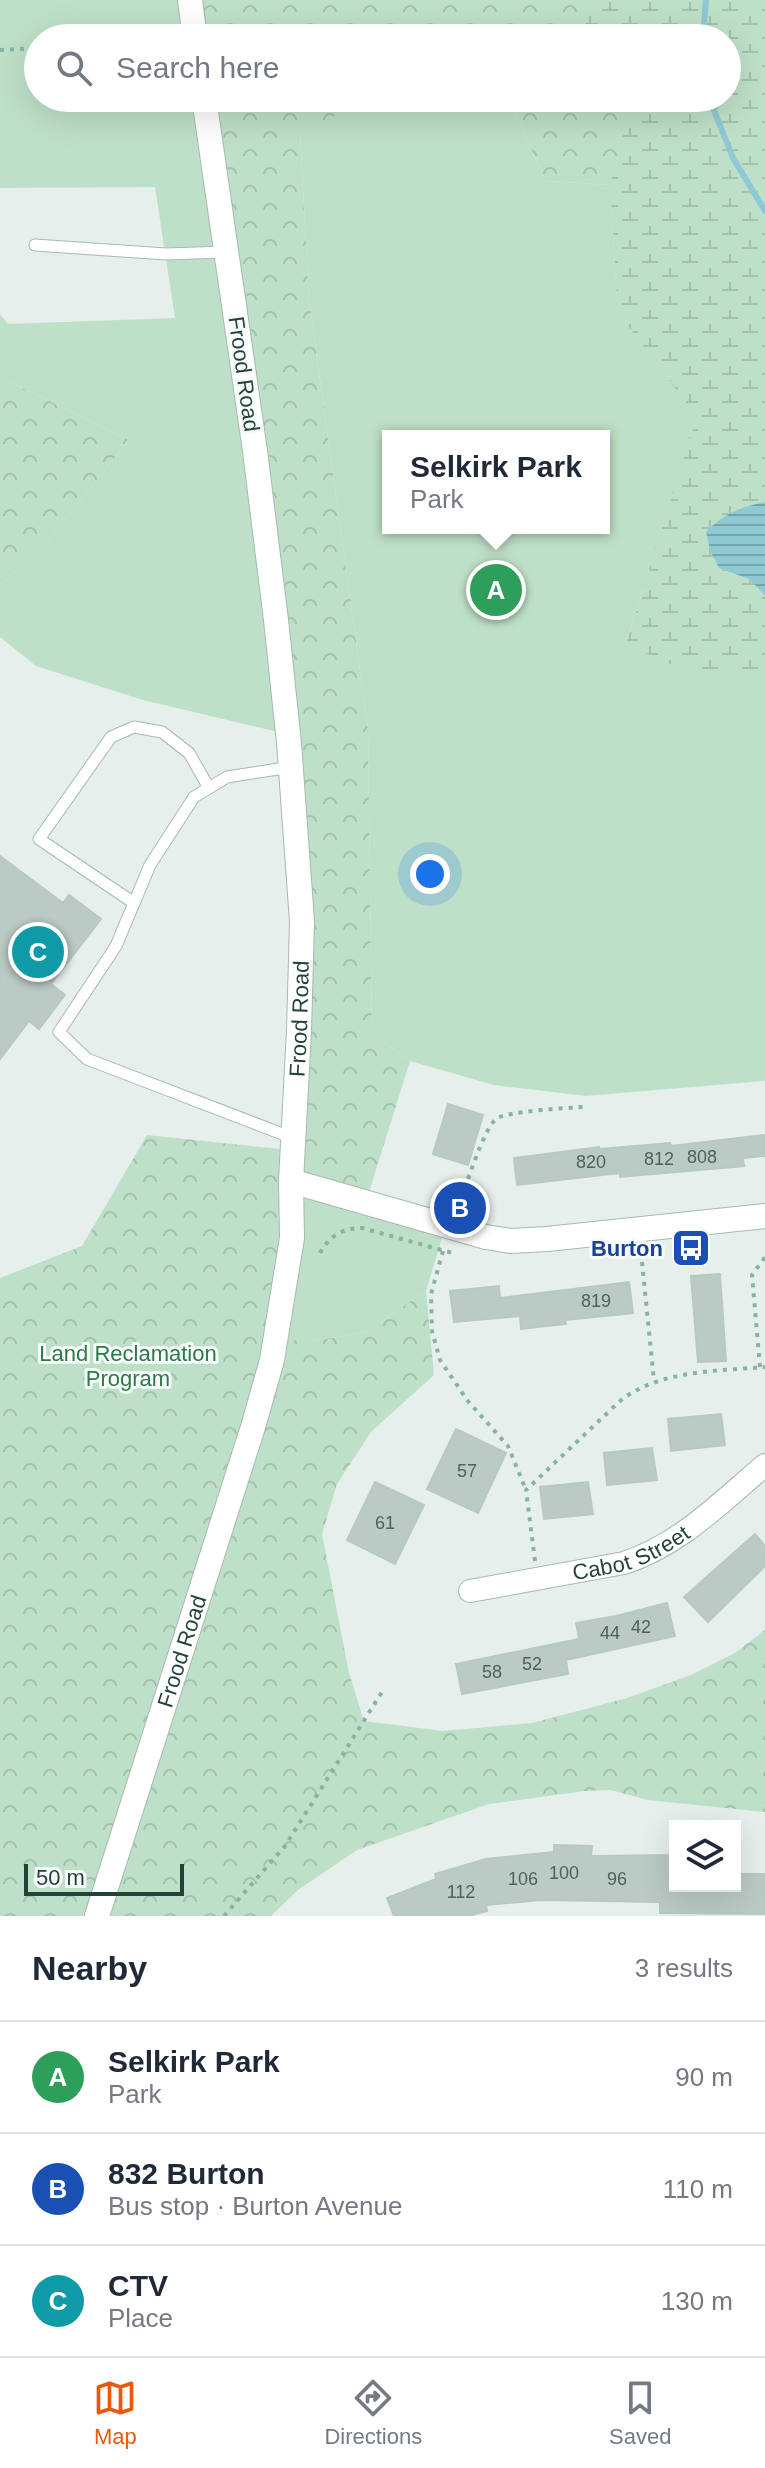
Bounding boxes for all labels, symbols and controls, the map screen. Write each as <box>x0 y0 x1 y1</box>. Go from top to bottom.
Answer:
search box <box>24 24 741 112</box>
icon: search <box>52 46 96 90</box>
text: Search here <box>116 51 279 84</box>
street label: Frood Road <box>224 315 264 433</box>
popup <box>382 430 610 534</box>
text: Selkirk Park <box>410 450 582 483</box>
text: Park <box>410 484 464 514</box>
pin: A <box>470 560 522 620</box>
your location <box>410 854 450 894</box>
pin: C <box>12 922 64 982</box>
street label: Frood Road <box>284 960 313 1078</box>
house number: 808 <box>687 1147 717 1167</box>
house number: 812 <box>644 1149 674 1169</box>
house number: 820 <box>576 1152 606 1172</box>
pin: B <box>434 1178 486 1238</box>
bus stop icon: Burton <box>670 1227 712 1269</box>
place label: Burton <box>591 1236 663 1261</box>
house number: 819 <box>581 1291 611 1311</box>
park label: Land Reclamation Program <box>39 1341 217 1391</box>
house number: 57 <box>457 1461 477 1481</box>
house number: 61 <box>375 1513 395 1533</box>
street label: Cabot Street <box>570 1520 694 1585</box>
street label: Frood Road <box>152 1592 211 1710</box>
house number: 42 <box>631 1617 651 1637</box>
house number: 44 <box>600 1623 620 1643</box>
house number: 52 <box>522 1654 542 1674</box>
house number: 58 <box>482 1662 502 1682</box>
map controls <box>669 1820 741 1892</box>
button: layers <box>669 1820 741 1892</box>
scale bar <box>24 1860 184 1896</box>
house number: 100 <box>549 1863 579 1883</box>
text: 50 m <box>36 1865 85 1890</box>
house number: 106 <box>508 1869 538 1889</box>
house number: 96 <box>607 1869 627 1889</box>
house number: 112 <box>447 1882 475 1902</box>
text: Nearby <box>32 1949 147 1987</box>
text: 3 results <box>635 1953 733 1983</box>
text: Selkirk Park <box>108 2045 280 2078</box>
text: A <box>49 2062 67 2092</box>
text: 90 m <box>675 2062 733 2092</box>
text: Park <box>108 2079 161 2109</box>
text: 832 Burton <box>108 2157 265 2190</box>
text: B <box>49 2174 67 2204</box>
text: 110 m <box>663 2174 733 2204</box>
text: Bus stop · Burton Avenue <box>108 2191 402 2221</box>
text: CTV <box>108 2269 168 2302</box>
text: C <box>49 2286 67 2316</box>
text: 130 m <box>661 2286 733 2316</box>
text: Place <box>108 2303 173 2333</box>
tab: Map <box>93 2376 137 2450</box>
tab: Directions <box>324 2376 422 2450</box>
tab: Saved <box>609 2376 672 2450</box>

